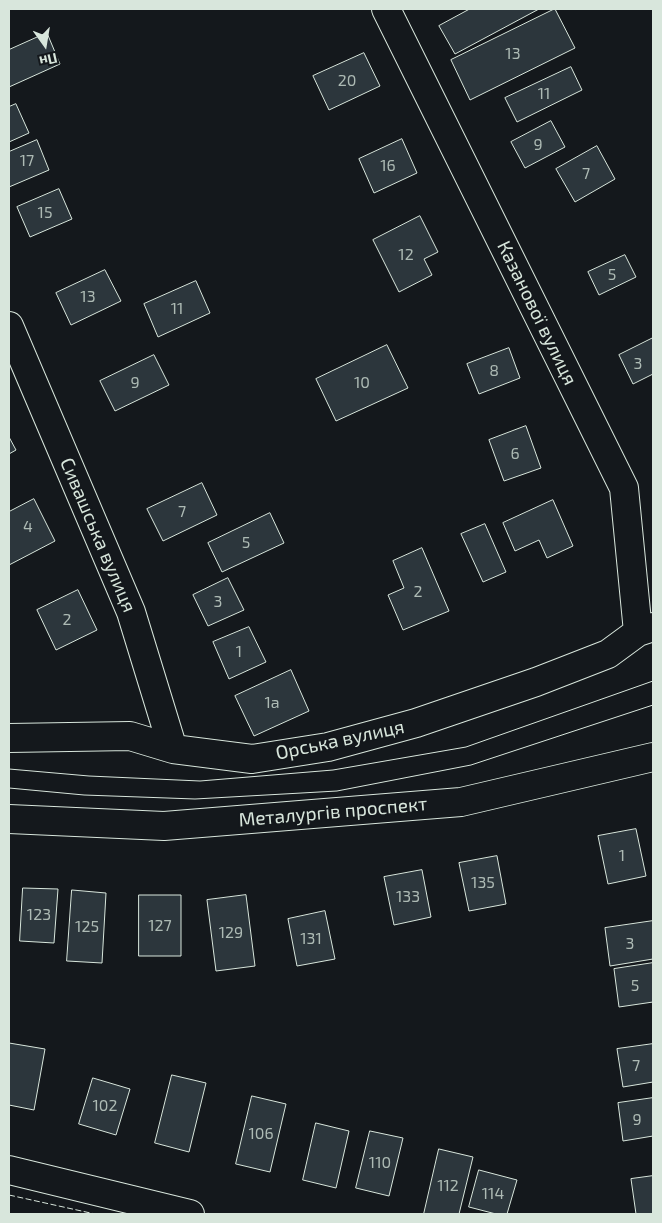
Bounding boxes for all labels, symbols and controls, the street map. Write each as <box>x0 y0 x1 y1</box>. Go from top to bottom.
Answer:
north arrow <box>20 20 70 70</box>
house number: 13 <box>505 44 521 64</box>
text: Пн <box>38 50 59 70</box>
house number: 20 <box>338 71 356 91</box>
house number: 11 <box>538 84 550 104</box>
house number: 9 <box>533 135 543 155</box>
house number: 17 <box>20 151 34 171</box>
house number: 16 <box>380 156 396 176</box>
house number: 7 <box>582 164 590 184</box>
house number: 15 <box>38 203 52 223</box>
street label: Казанової вулиця <box>492 237 582 389</box>
house number: 12 <box>398 245 414 265</box>
house number: 5 <box>608 265 616 285</box>
house number: 13 <box>80 287 96 307</box>
house number: 11 <box>171 299 183 319</box>
house number: 3 <box>634 354 642 374</box>
house number: 8 <box>489 361 499 381</box>
house number: 9 <box>130 373 140 393</box>
house number: 10 <box>354 373 370 393</box>
house number: 6 <box>510 444 520 464</box>
street label: Сивашська вулиця <box>55 454 141 616</box>
house number: 7 <box>178 502 186 522</box>
house number: 4 <box>23 517 33 537</box>
house number: 5 <box>242 533 250 553</box>
house number: 2 <box>414 582 422 602</box>
house number: 3 <box>214 592 222 612</box>
house number: 2 <box>63 610 71 630</box>
house number: 1 <box>236 642 242 662</box>
house number: 1а <box>264 693 280 713</box>
street label: Орська вулиця <box>273 715 407 765</box>
street label: Металургів проспект <box>238 792 428 832</box>
house number: 1 <box>619 846 625 866</box>
house number: 135 <box>471 873 495 893</box>
house number: 133 <box>396 887 420 907</box>
house number: 123 <box>27 905 51 925</box>
house number: 127 <box>148 916 172 936</box>
house number: 125 <box>75 917 99 937</box>
house number: 129 <box>219 923 243 943</box>
house number: 131 <box>300 929 322 949</box>
house number: 3 <box>626 934 634 954</box>
house number: 5 <box>631 976 639 996</box>
house number: 7 <box>632 1056 640 1076</box>
house number: 102 <box>92 1096 118 1116</box>
house number: 9 <box>632 1110 642 1130</box>
house number: 106 <box>248 1124 274 1144</box>
house number: 110 <box>369 1153 391 1173</box>
house number: 112 <box>437 1176 459 1196</box>
house number: 114 <box>482 1184 504 1204</box>

